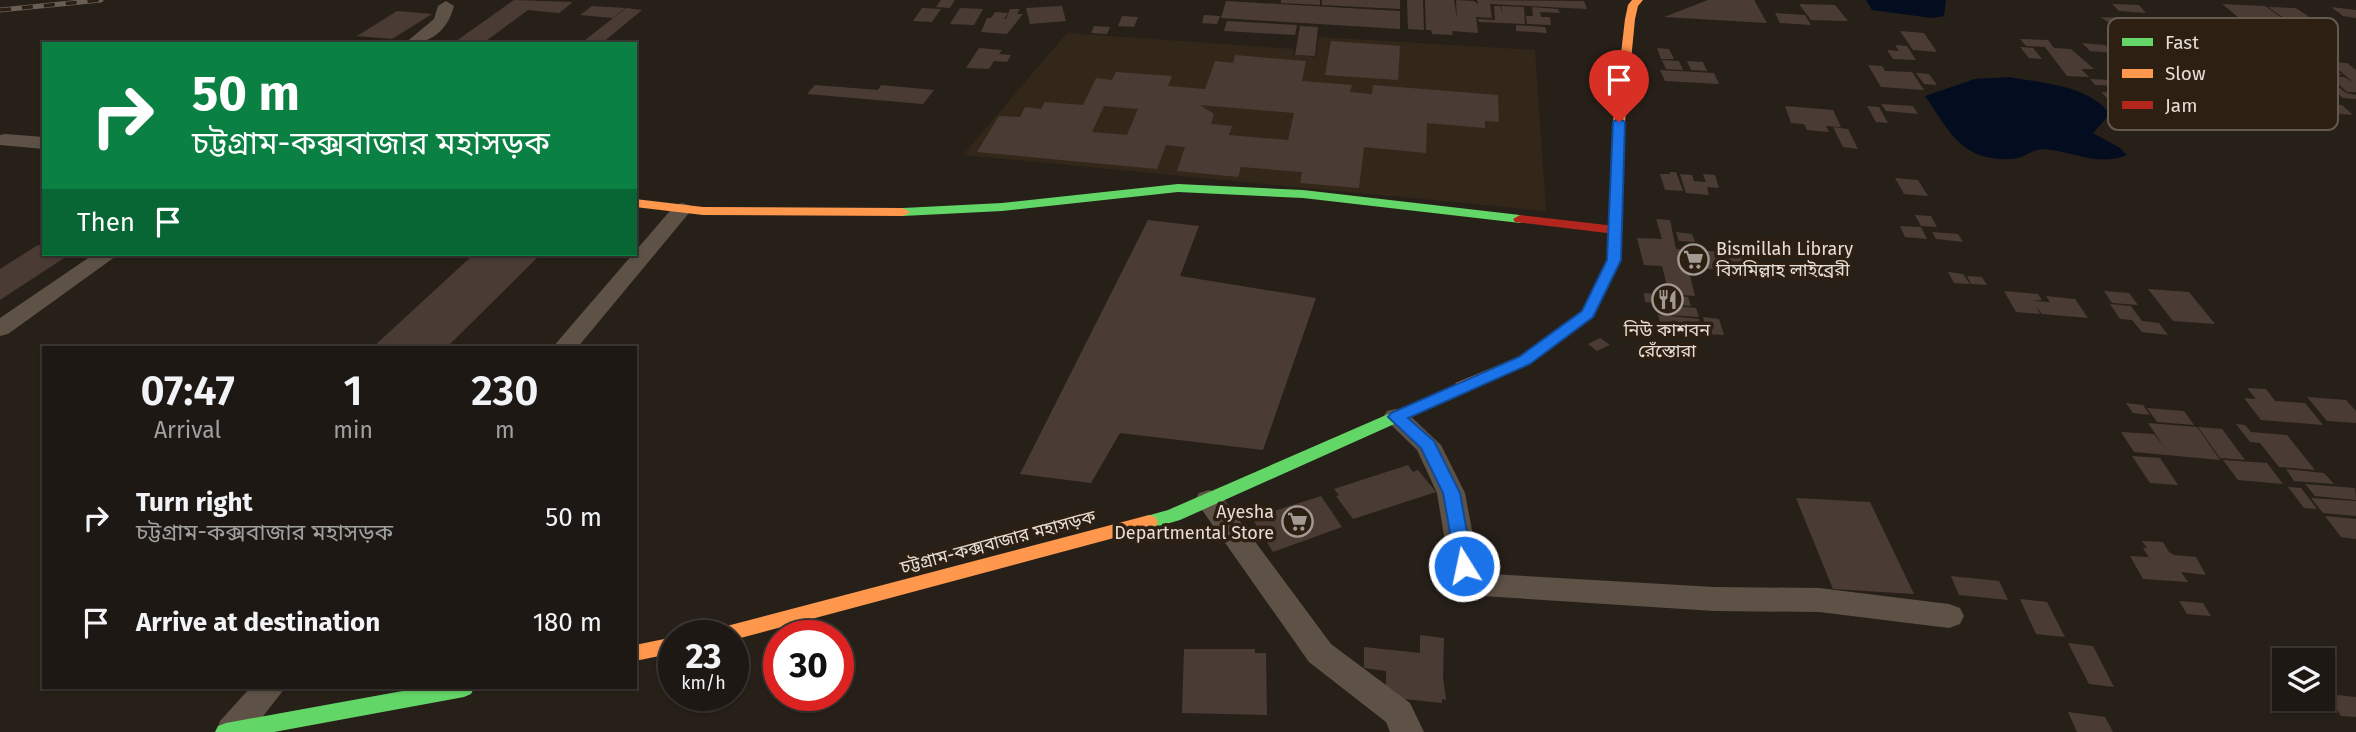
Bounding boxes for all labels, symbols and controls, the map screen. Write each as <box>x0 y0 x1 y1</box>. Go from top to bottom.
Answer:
legend <box>2108 18 2338 130</box>
text: Fast <box>2165 31 2199 54</box>
pin <box>1589 50 1649 122</box>
icon: arrive <box>1600 61 1638 99</box>
text: Slow <box>2165 62 2206 85</box>
text: 50 m <box>192 64 300 123</box>
icon: right <box>77 70 168 161</box>
text: Jam <box>2165 94 2197 117</box>
text: চট্টগ্রাম-কক্সবাজার মহাসড়ক <box>192 124 550 162</box>
icon: arrive <box>149 203 187 241</box>
text: Then <box>77 207 135 238</box>
place label: Bismillah Library বিসমিল্লাহ লাইব্রেরী <box>1715 238 1853 281</box>
supermarket icon: Bismillah Library বিসমিল্লাহ লাইব্রেরী <box>1676 242 1710 276</box>
restaurant icon: নিউ কাশবন রেঁস্তোরা <box>1650 283 1684 317</box>
place label: নিউ কাশবন রেঁস্তোরা <box>1623 319 1711 362</box>
text: 07:47 <box>140 366 235 416</box>
text: 1 <box>344 366 363 416</box>
text: 230 <box>471 366 539 416</box>
text: Arrival <box>154 416 221 444</box>
text: min <box>333 416 373 444</box>
text: m <box>495 416 515 444</box>
text: Turn right <box>136 487 253 518</box>
icon: right <box>77 499 115 537</box>
place label: Ayesha Departmental Store <box>1114 501 1274 544</box>
text: 50 m <box>545 502 602 533</box>
street label: চট্টগ্রাম-কক্সবাজার মহাসড়ক <box>897 505 1098 579</box>
supermarket icon: Ayesha Departmental Store <box>1280 505 1314 539</box>
text: চট্টগ্রাম-কক্সবাজার মহাসড়ক <box>136 518 393 546</box>
position arrow <box>1427 529 1501 603</box>
icon: arrive <box>77 604 115 642</box>
text: Arrive at destination <box>136 607 380 638</box>
text: 180 m <box>533 607 602 638</box>
speed limit sign: 30 <box>763 620 854 711</box>
text: 23 <box>685 635 722 677</box>
map controls <box>2272 648 2335 711</box>
button: layers <box>2272 648 2335 711</box>
text: km/h <box>681 672 726 694</box>

